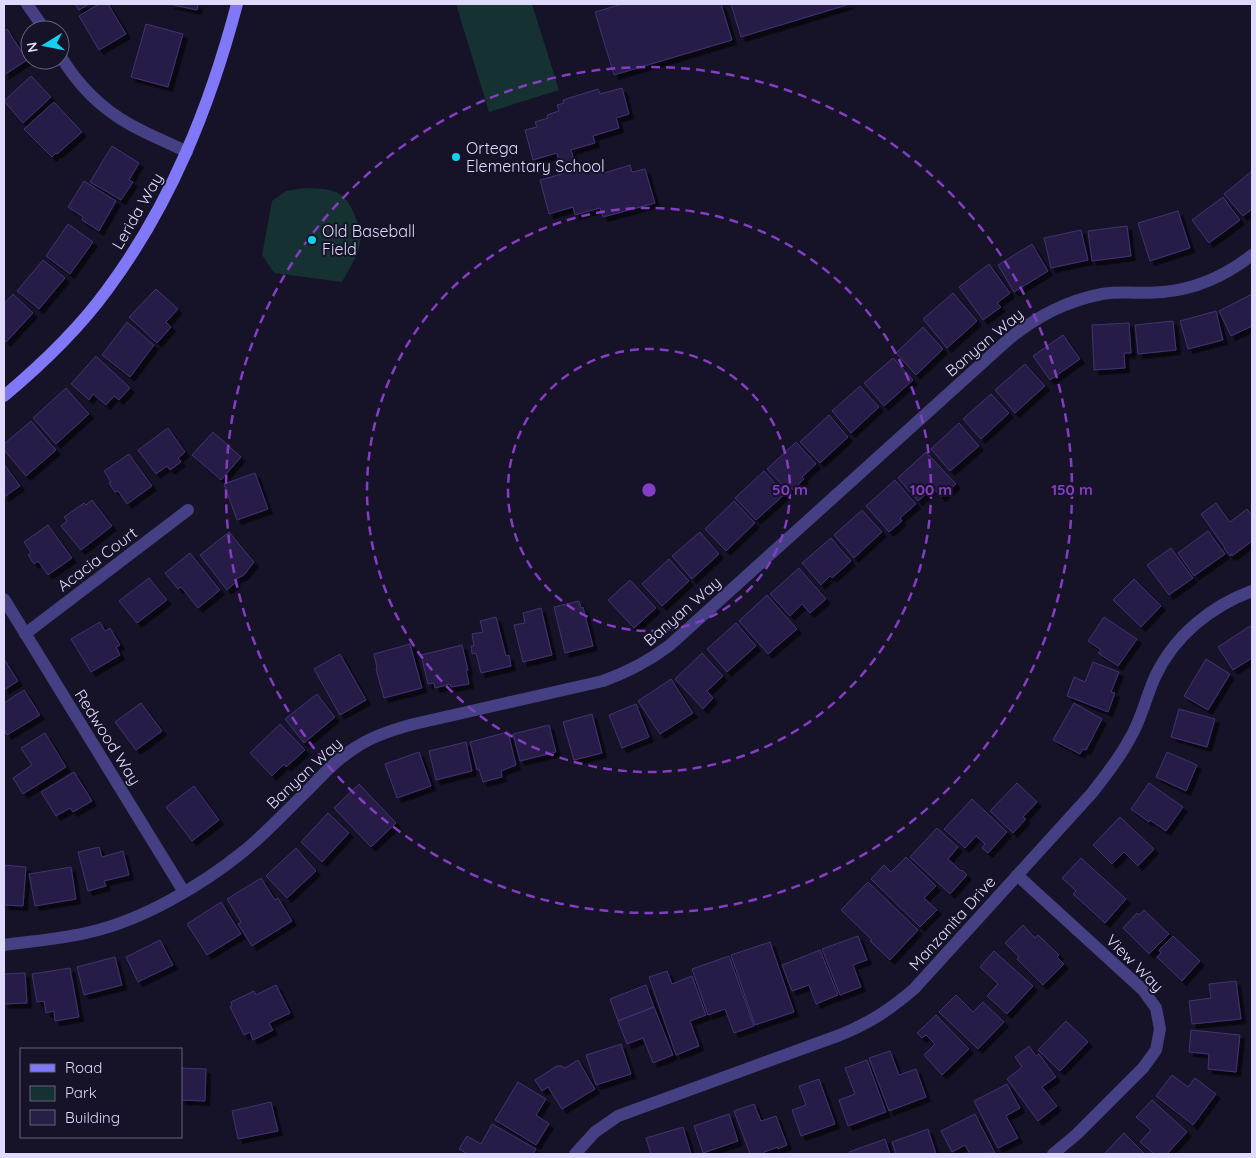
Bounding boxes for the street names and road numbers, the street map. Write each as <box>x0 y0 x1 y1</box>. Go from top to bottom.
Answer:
street label: Lerida Way <box>107 169 167 253</box>
street label: Banyan Way <box>941 304 1027 380</box>
street label: Acacia Court <box>53 522 141 596</box>
street label: Banyan Way <box>639 572 725 650</box>
street label: Redwood Way <box>71 686 145 788</box>
street label: Banyan Way <box>262 733 346 813</box>
street label: Manzanita Drive <box>904 872 1000 974</box>
street label: View Way <box>1102 930 1168 996</box>

